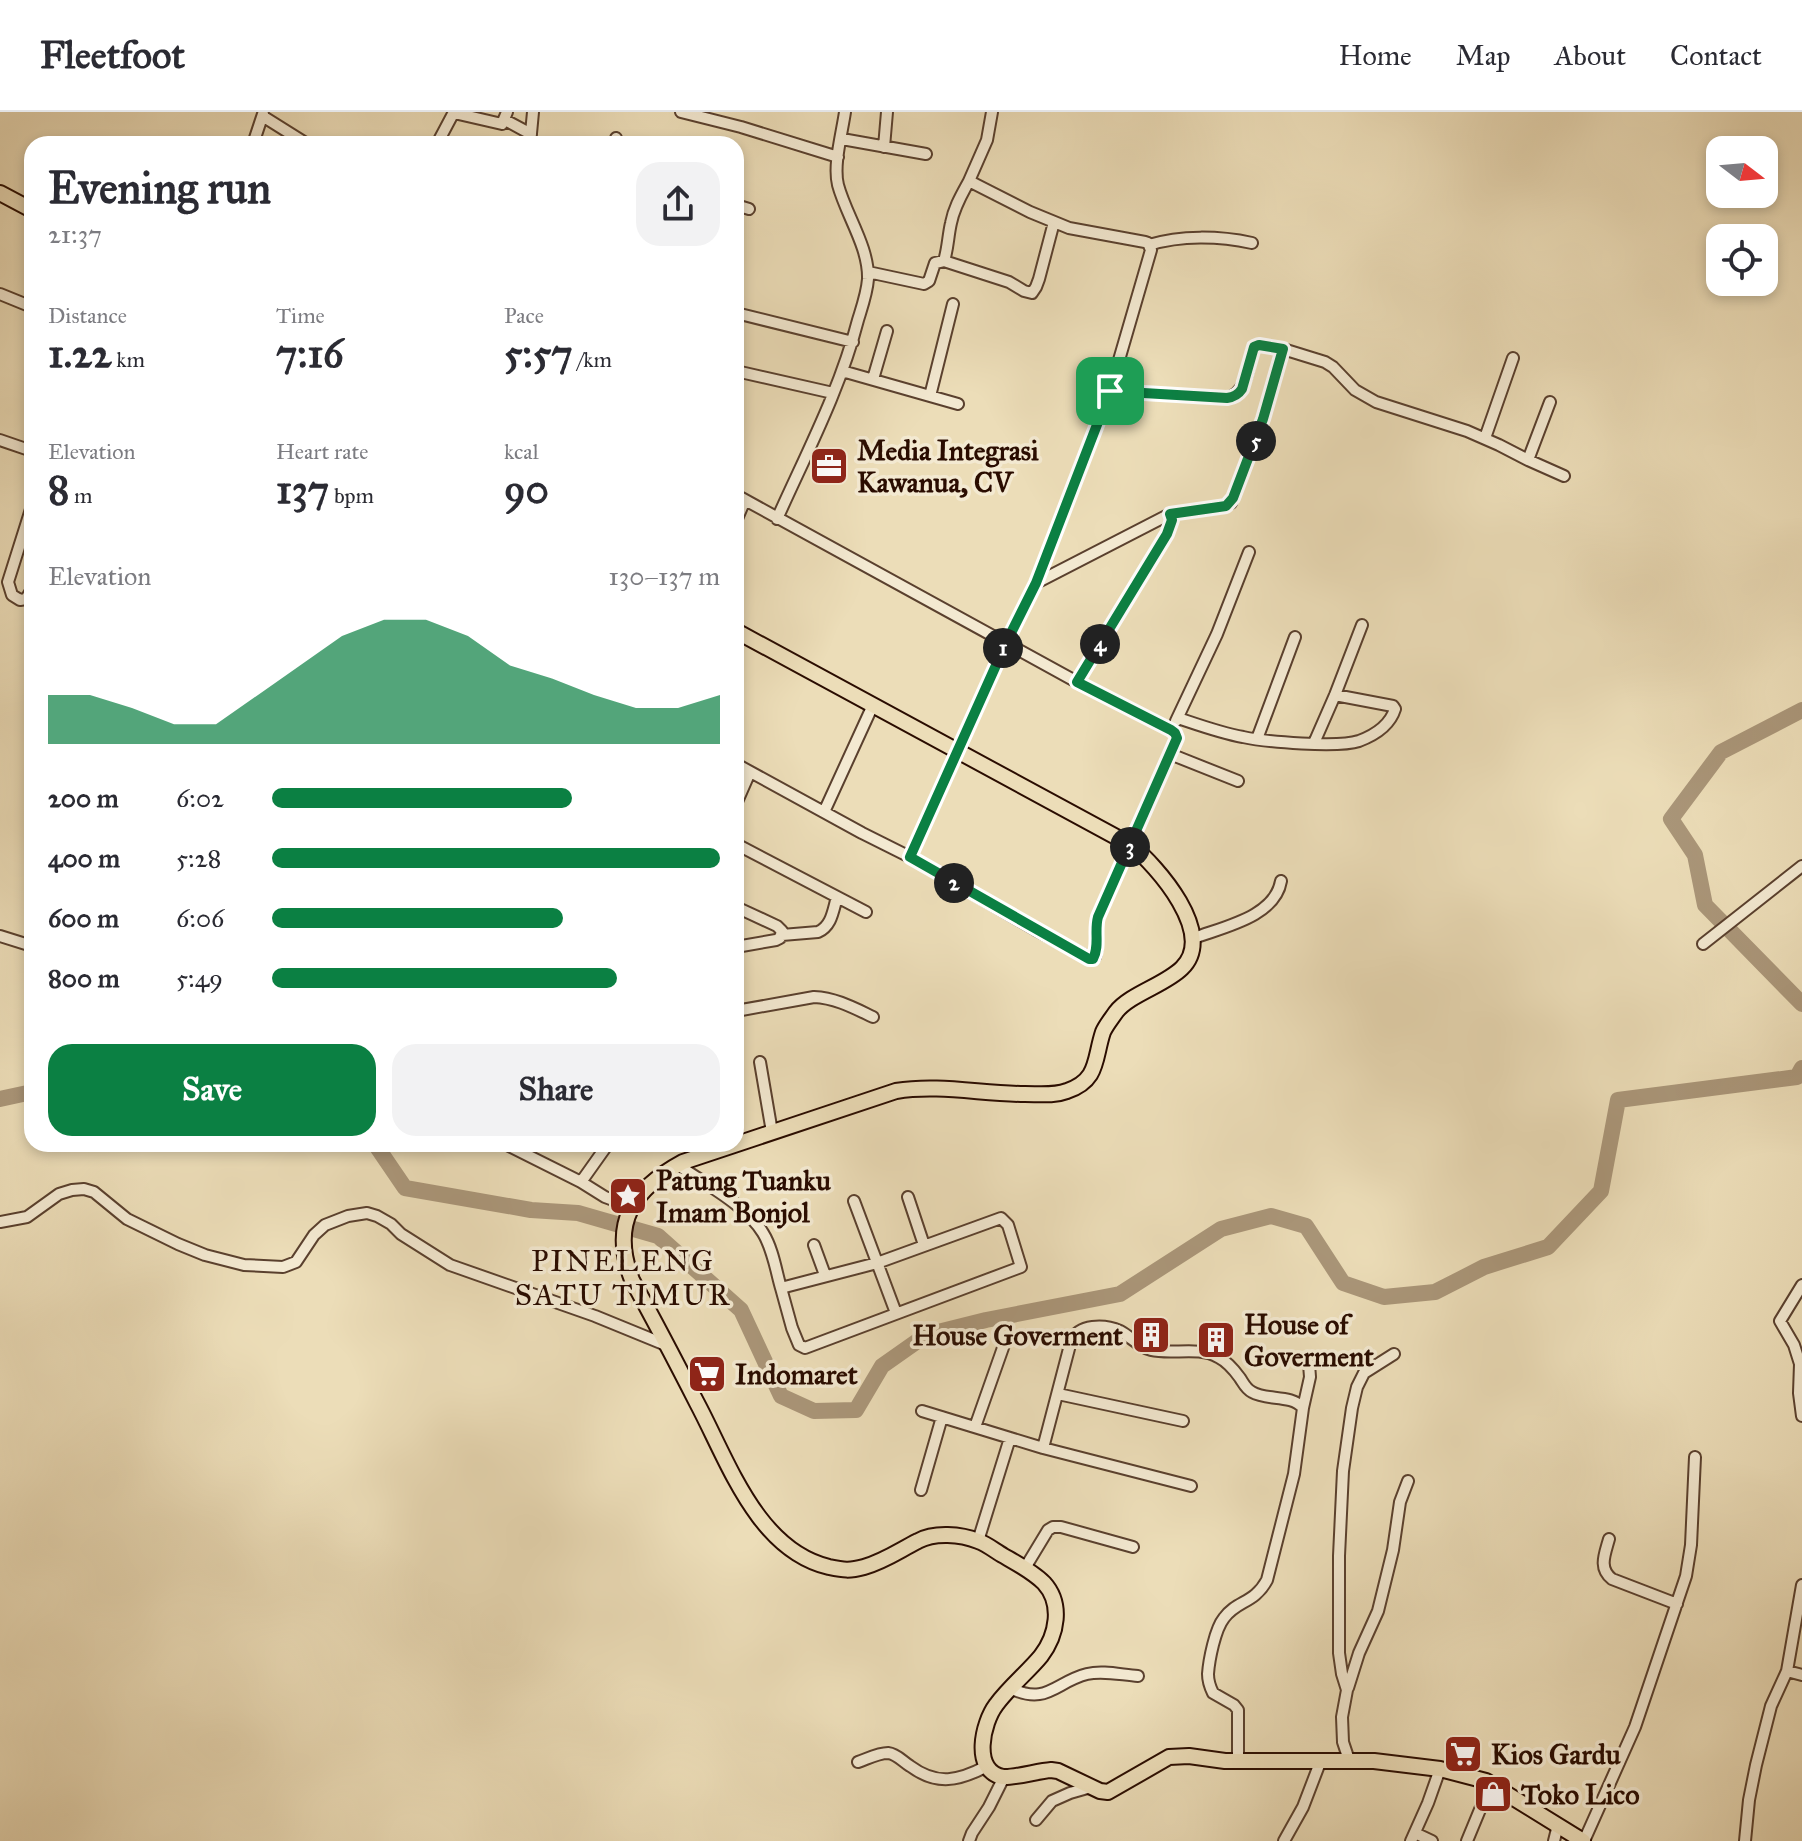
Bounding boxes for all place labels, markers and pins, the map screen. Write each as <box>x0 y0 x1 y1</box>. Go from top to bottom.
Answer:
pin <box>1076 357 1144 425</box>
pin: 5 <box>1236 421 1276 461</box>
place label: Media Integrasi Kawanua, CV <box>857 433 1039 500</box>
office icon: Media Integrasi Kawanua, CV <box>808 445 850 487</box>
pin: 4 <box>1080 624 1120 664</box>
pin: 1 <box>983 628 1023 668</box>
pin: 3 <box>1110 827 1150 867</box>
pin: 2 <box>934 863 974 903</box>
place label: Patung Tuanku Imam Bonjol <box>656 1163 831 1230</box>
place icon: Patung Tuanku Imam Bonjol <box>607 1175 649 1217</box>
place label: House of Goverment <box>1244 1307 1374 1374</box>
building icon: House Goverment <box>1130 1314 1172 1356</box>
place label: House Goverment <box>912 1318 1123 1353</box>
building icon: House of Goverment <box>1195 1319 1237 1361</box>
supermarket icon: Indomaret <box>686 1353 728 1395</box>
place label: Indomaret <box>735 1357 858 1392</box>
supermarket icon: Kios Gardu <box>1442 1733 1484 1775</box>
place label: Kios Gardu <box>1491 1737 1621 1772</box>
shop icon: Toko Lico <box>1472 1773 1514 1815</box>
place label: Toko Lico <box>1521 1777 1639 1812</box>

